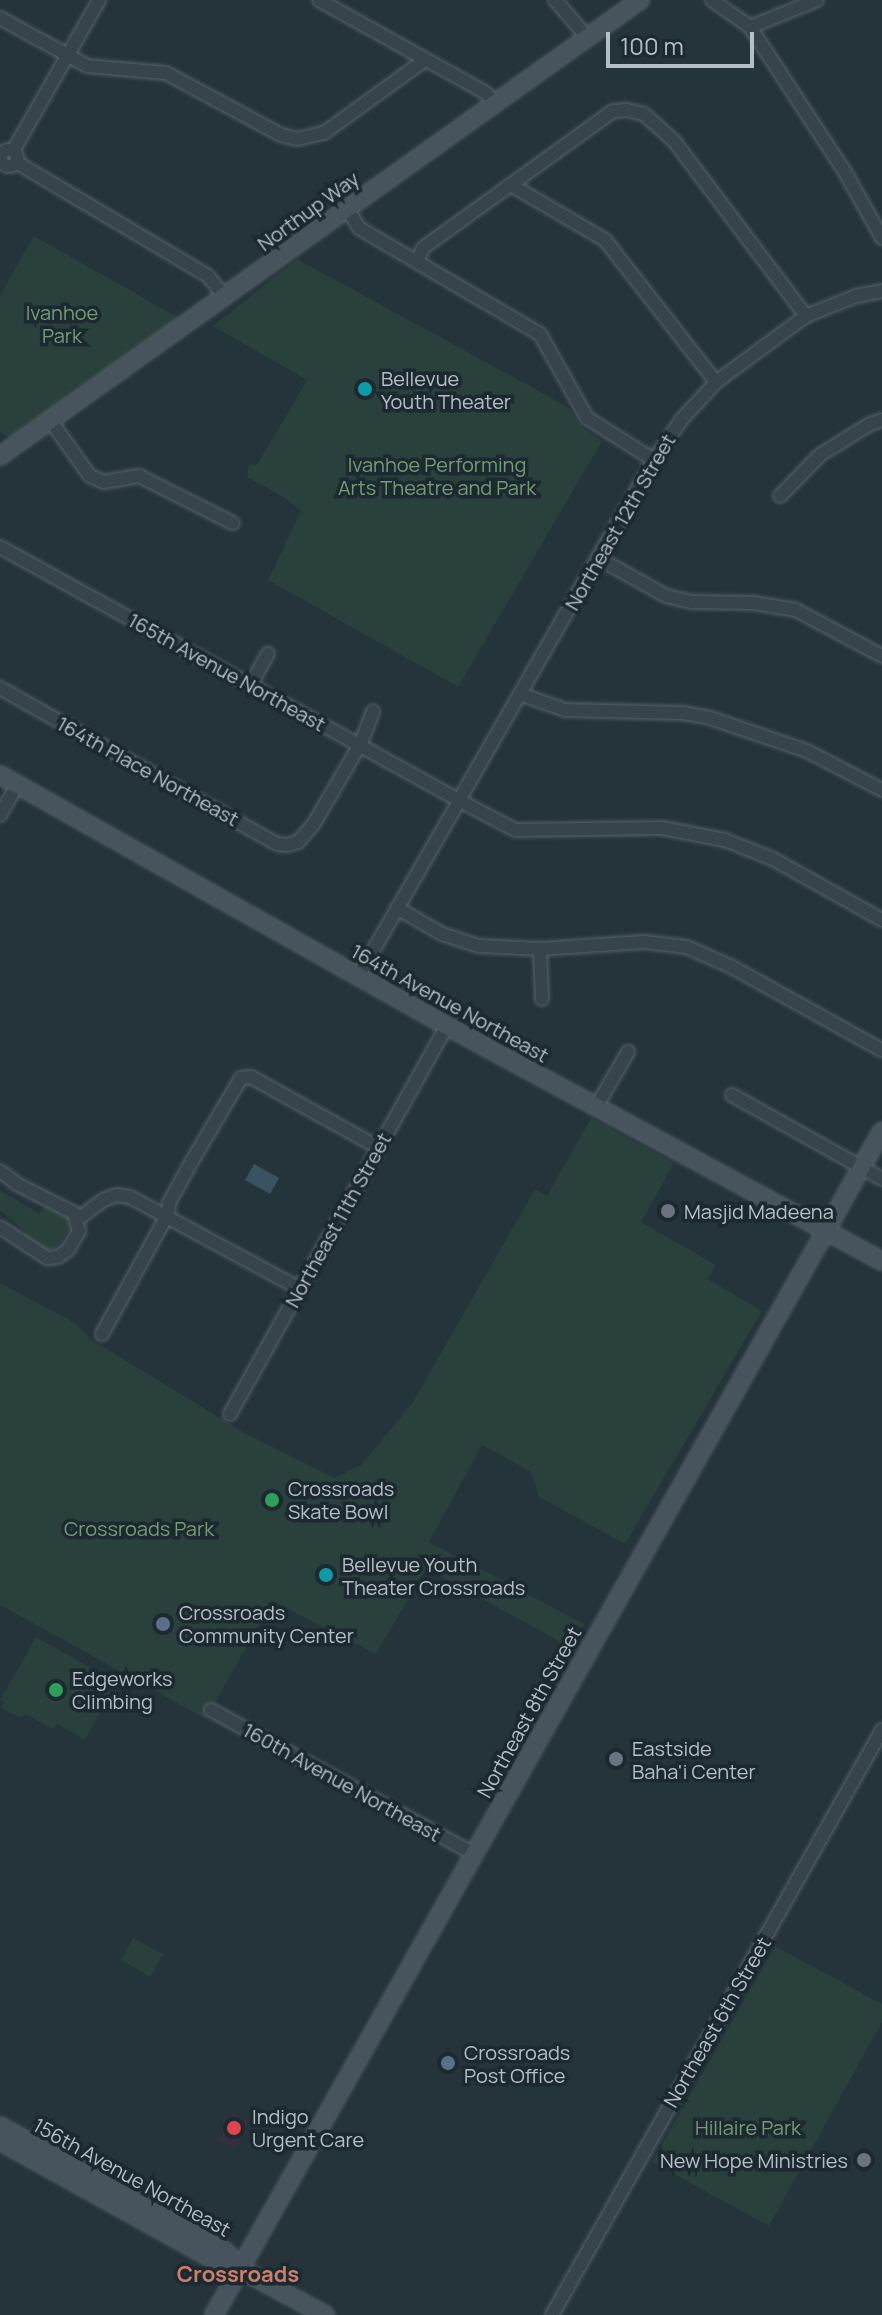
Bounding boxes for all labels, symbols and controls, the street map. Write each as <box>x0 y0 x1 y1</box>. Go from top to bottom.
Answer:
scale bar <box>610 16 758 66</box>
text: 100 m <box>620 29 684 62</box>
street label: Northup Way <box>253 166 363 256</box>
park label: Ivanhoe Park <box>26 300 98 347</box>
place label: Bellevue Youth Theater <box>381 366 511 413</box>
marker: Bellevue Youth Theater <box>356 380 374 398</box>
street label: Northeast 12th Street <box>560 430 680 614</box>
park label: Ivanhoe Performing Arts Theatre and Park <box>338 453 536 500</box>
street label: 165th Avenue Northeast <box>124 608 330 736</box>
street label: 164th Place Northeast <box>53 711 243 831</box>
street label: 164th Avenue Northeast <box>347 939 553 1067</box>
street label: Northeast 11th Street <box>280 1128 396 1312</box>
place label: Masjid Madeena <box>684 1199 834 1223</box>
marker: Masjid Madeena <box>659 1202 677 1220</box>
place label: Crossroads Skate Bowl <box>288 1476 394 1523</box>
marker: Crossroads Skate Bowl <box>263 1491 281 1509</box>
park label: Crossroads Park <box>64 1516 214 1540</box>
place label: Bellevue Youth Theater Crossroads <box>342 1552 525 1599</box>
marker: Bellevue Youth Theater Crossroads <box>317 1566 335 1584</box>
place label: Crossroads Community Center <box>179 1600 354 1647</box>
marker: Crossroads Community Center <box>154 1615 172 1633</box>
street label: Northeast 8th Street <box>472 1622 586 1802</box>
place label: Edgeworks Climbing <box>72 1666 173 1713</box>
marker: Edgeworks Climbing <box>47 1681 65 1699</box>
street label: 160th Avenue Northeast <box>239 1718 445 1846</box>
place label: Eastside Baha'i Center <box>632 1736 756 1783</box>
marker: Eastside Baha'i Center <box>607 1750 625 1768</box>
street label: Northeast 6th Street <box>658 1933 776 2111</box>
place label: Crossroads Post Office <box>464 2040 570 2087</box>
marker: Crossroads Post Office <box>439 2054 457 2072</box>
place label: Indigo Urgent Care <box>252 2104 364 2151</box>
street label: 156th Avenue Northeast <box>29 2113 235 2241</box>
park label: Hillaire Park <box>695 2115 801 2139</box>
marker: Indigo Urgent Care <box>223 2117 245 2139</box>
place label: New Hope Ministries <box>660 2148 848 2172</box>
marker: New Hope Ministries <box>855 2151 873 2169</box>
district label: Crossroads <box>177 2262 299 2288</box>

